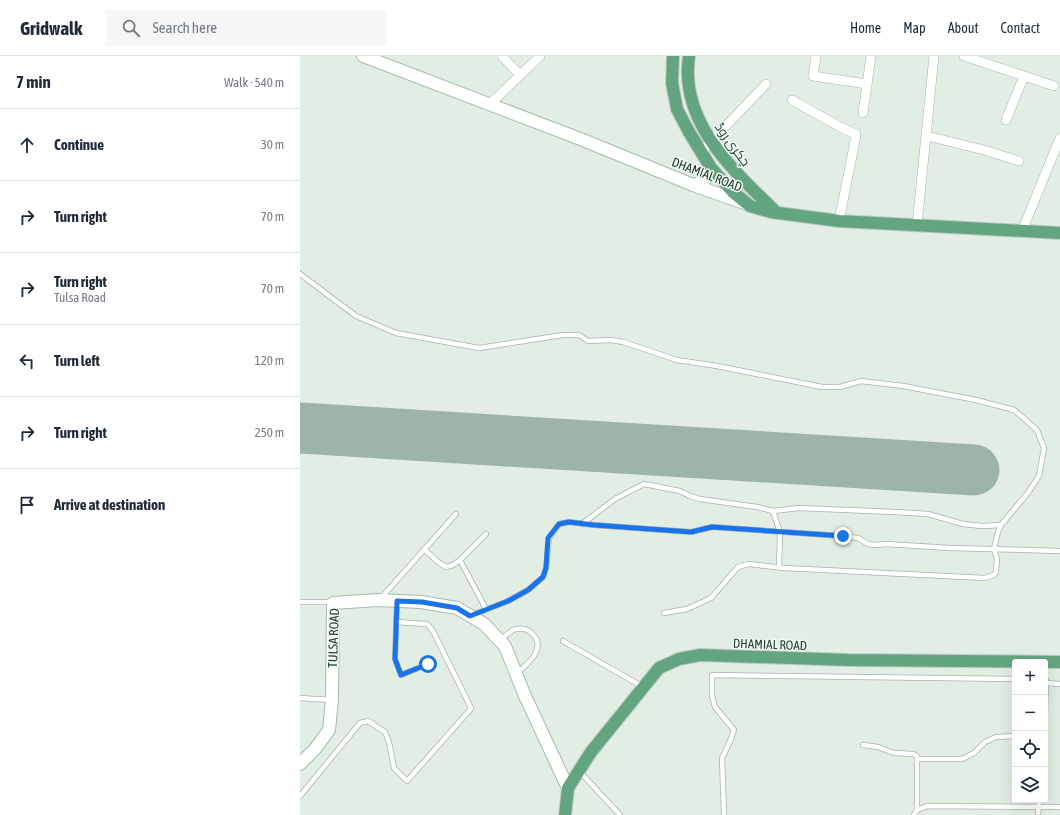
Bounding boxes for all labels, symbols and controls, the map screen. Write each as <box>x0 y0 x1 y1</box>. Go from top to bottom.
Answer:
search box <box>106 10 386 46</box>
text: Gridwalk <box>20 17 82 39</box>
icon: search <box>120 17 142 39</box>
text: Search here <box>152 19 217 36</box>
text: Home <box>850 20 881 36</box>
text: Map <box>903 20 926 36</box>
text: About <box>948 20 979 36</box>
text: Contact <box>1001 20 1040 36</box>
text: 7 min <box>16 72 51 92</box>
text: Walk · 540 m <box>224 75 284 90</box>
street label: چکری روڈ <box>710 120 753 170</box>
icon: ahead <box>16 134 38 156</box>
text: Continue <box>54 136 104 153</box>
text: 30 m <box>261 137 284 152</box>
street label: DHAMIAL ROAD <box>670 154 744 195</box>
icon: right <box>16 206 38 228</box>
text: Turn right <box>54 208 107 225</box>
text: 70 m <box>261 209 284 224</box>
text: Turn right <box>54 273 107 290</box>
icon: right <box>16 278 38 300</box>
text: 70 m <box>261 281 284 296</box>
text: Tulsa Road <box>54 290 106 305</box>
icon: left <box>16 350 38 372</box>
text: Turn left <box>54 352 100 369</box>
text: 120 m <box>255 353 284 368</box>
icon: right <box>16 422 38 444</box>
text: Turn right <box>54 424 107 441</box>
text: 250 m <box>255 425 284 440</box>
icon: arrive <box>16 494 38 516</box>
text: Arrive at destination <box>54 496 165 513</box>
route end <box>834 527 852 545</box>
street label: TULSA ROAD <box>325 608 342 668</box>
street label: DHAMIAL ROAD <box>733 636 807 653</box>
route start <box>419 655 437 673</box>
map controls <box>1012 659 1048 803</box>
button: + <box>1012 659 1048 695</box>
button: − <box>1012 695 1048 731</box>
button: locate <box>1012 731 1048 767</box>
button: layers <box>1012 767 1048 803</box>

